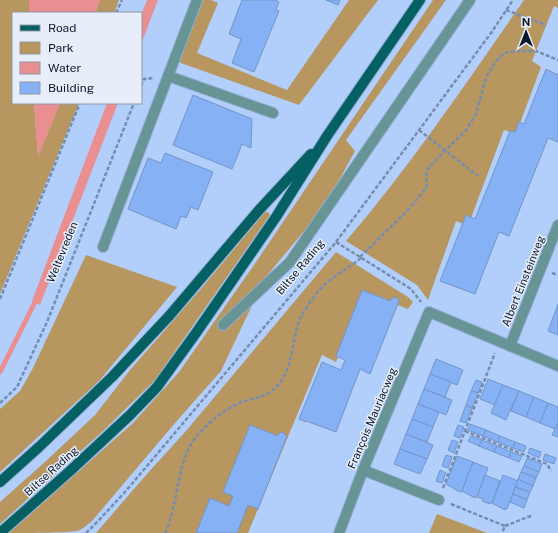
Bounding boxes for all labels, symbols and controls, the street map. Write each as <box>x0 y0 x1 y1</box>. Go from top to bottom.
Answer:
legend <box>12 12 142 104</box>
north arrow <box>506 12 546 52</box>
text: N <box>522 16 530 28</box>
text: Road <box>48 21 76 35</box>
text: Park <box>48 41 74 55</box>
text: Water <box>48 61 82 75</box>
text: Building <box>48 81 94 95</box>
street label: Weltevreden <box>44 220 80 284</box>
street label: Albert Einsteinweg <box>499 234 547 328</box>
street label: Biltse Rading <box>274 237 326 297</box>
street label: François Mauriacweg <box>345 365 400 471</box>
street label: Biltse Rading <box>22 444 80 498</box>

